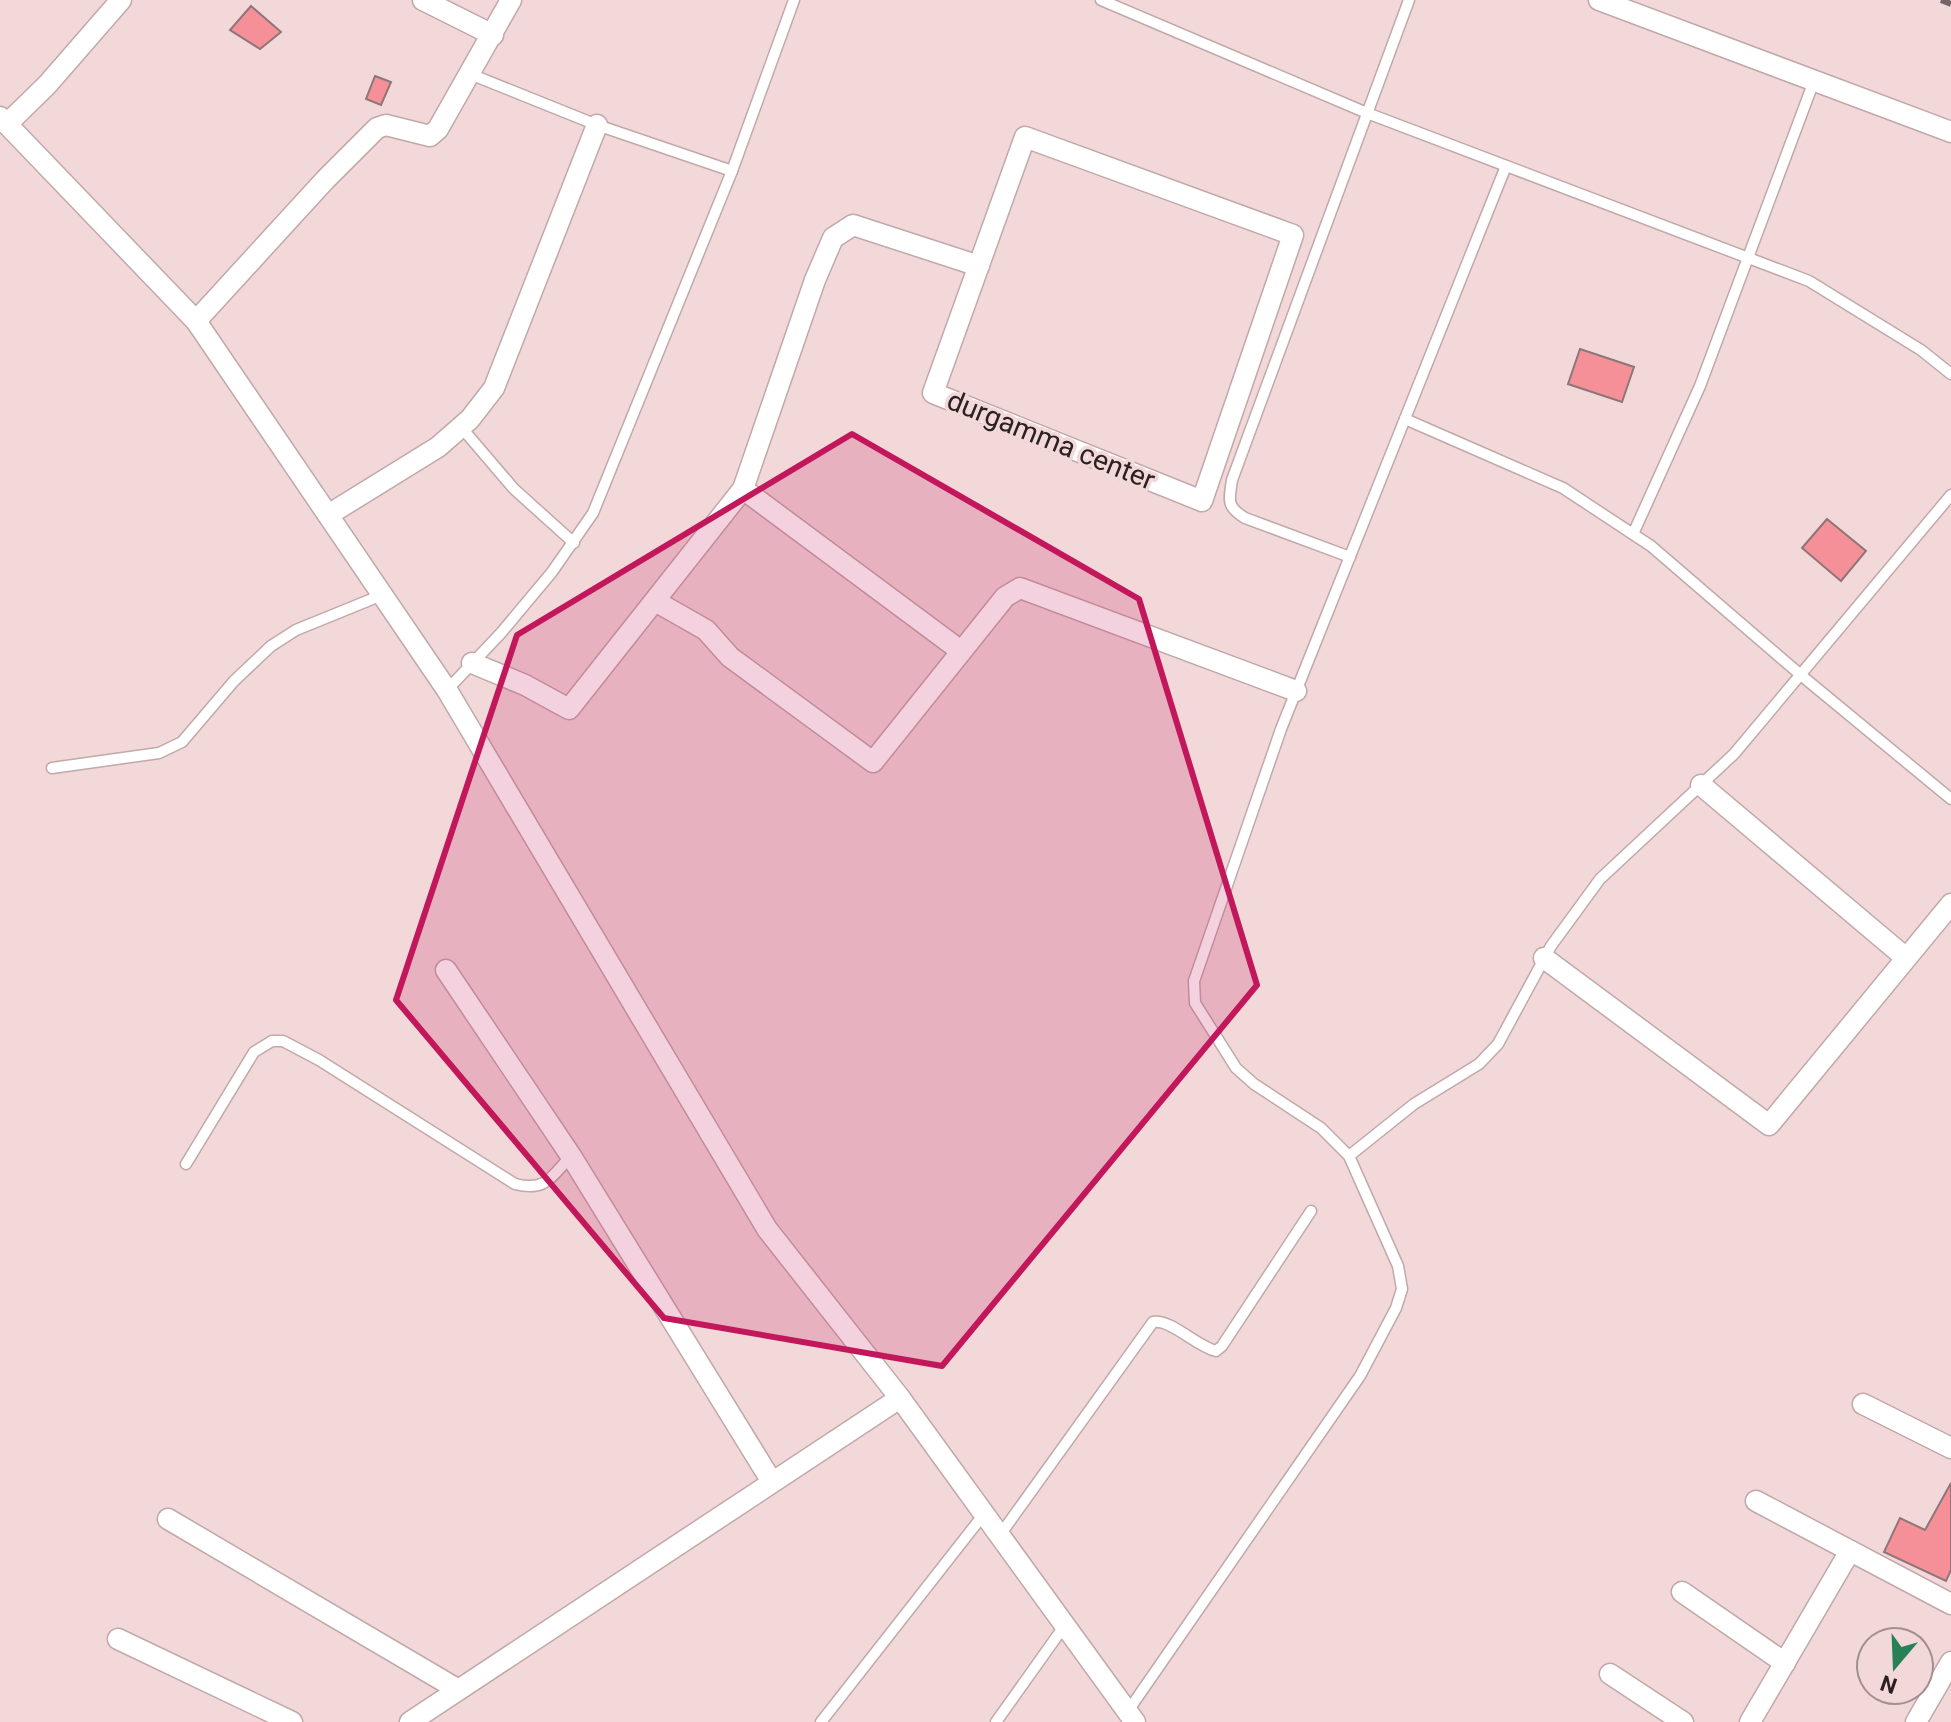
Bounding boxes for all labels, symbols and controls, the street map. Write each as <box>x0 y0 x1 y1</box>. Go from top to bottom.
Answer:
street label: durgamma center <box>942 383 1160 497</box>
north arrow <box>1855 1626 1935 1706</box>
text: N <box>1877 1670 1900 1699</box>

